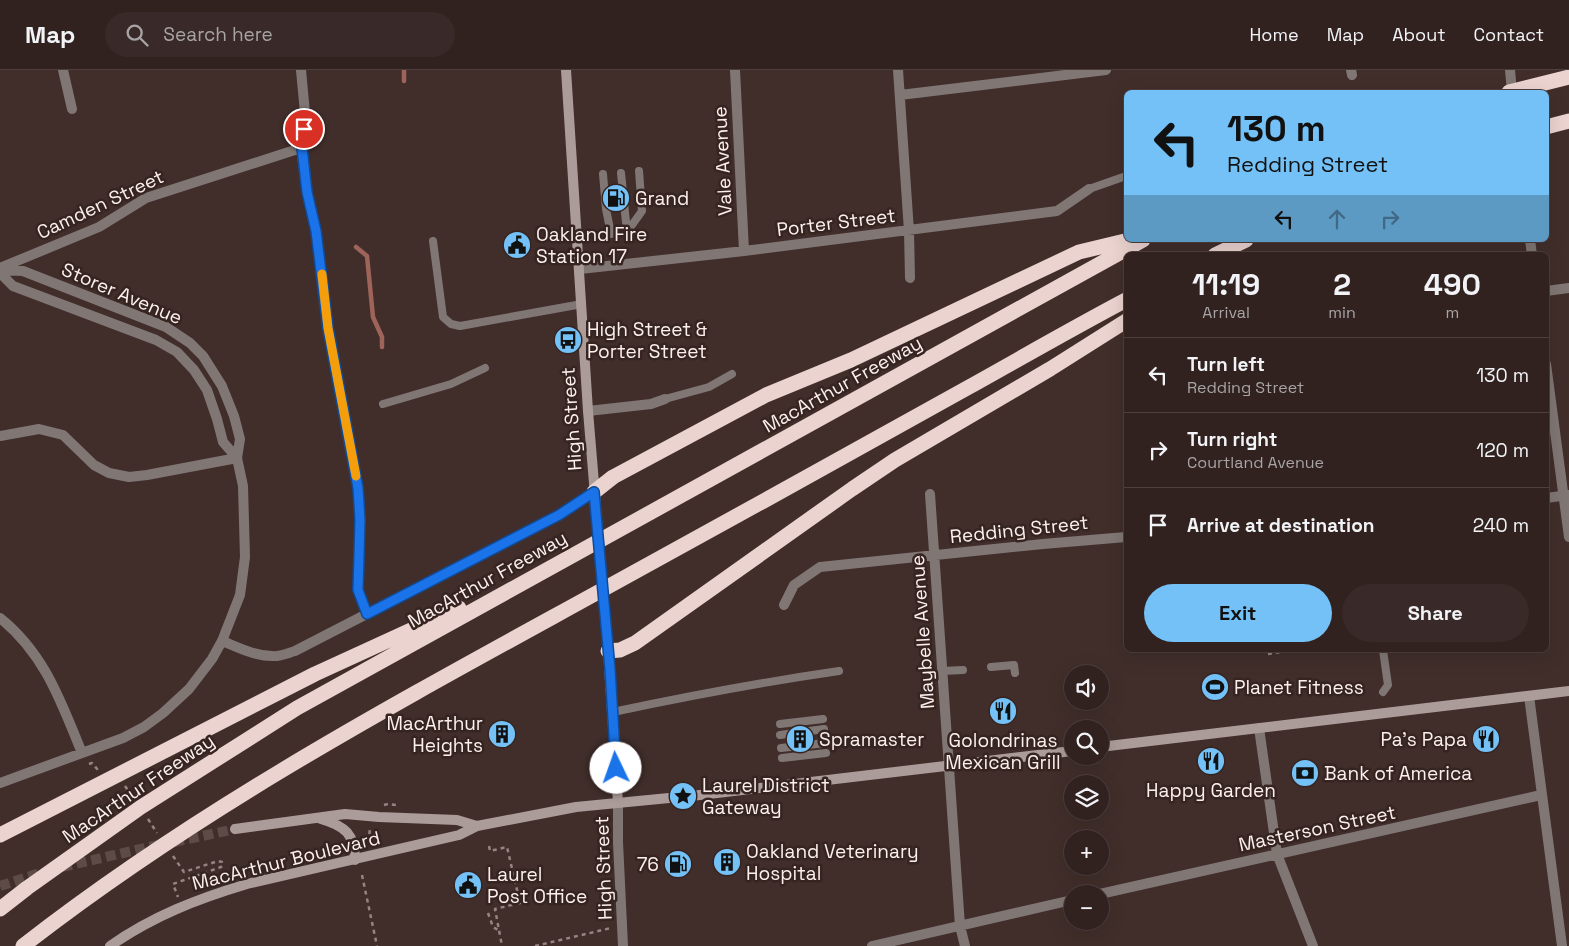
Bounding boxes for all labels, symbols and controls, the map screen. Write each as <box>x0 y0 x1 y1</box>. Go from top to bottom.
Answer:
search box <box>105 12 455 57</box>
text: Map <box>25 19 75 50</box>
icon: search <box>123 21 151 49</box>
text: Search here <box>163 22 273 47</box>
text: Home <box>1250 23 1299 46</box>
text: Map <box>1327 23 1364 46</box>
text: About <box>1392 23 1446 46</box>
text: Contact <box>1474 23 1544 46</box>
street label: Vale Avenue <box>707 106 738 216</box>
text: 130 m <box>1227 107 1326 151</box>
pin <box>283 108 325 150</box>
icon: left <box>1144 110 1209 175</box>
icon: arrive <box>290 115 318 143</box>
text: Redding Street <box>1227 150 1388 178</box>
street label: Camden Street <box>33 164 168 245</box>
fuel station icon: Grand <box>601 183 631 213</box>
place label: Grand <box>635 186 689 211</box>
street label: Porter Street <box>775 203 897 242</box>
icon: left <box>1270 205 1298 233</box>
icon: ahead <box>1323 205 1351 233</box>
icon: right <box>1376 205 1404 233</box>
place label: Oakland Fire Station 17 <box>536 222 647 269</box>
public building icon: Oakland Fire Station 17 <box>502 230 532 260</box>
street label: Storer Avenue <box>58 257 186 330</box>
text: 11:19 <box>1192 265 1260 304</box>
text: 2 <box>1333 265 1351 304</box>
text: 490 <box>1424 265 1481 304</box>
text: Arrival <box>1202 302 1250 323</box>
text: min <box>1328 302 1356 323</box>
text: m <box>1446 302 1459 323</box>
place label: High Street & Porter Street <box>587 317 707 364</box>
bus stop icon: High Street & Porter Street <box>553 325 583 355</box>
street label: MacArthur Freeway <box>758 330 926 439</box>
text: Turn left <box>1187 352 1265 377</box>
icon: left <box>1144 361 1172 389</box>
text: 130 m <box>1476 363 1529 388</box>
street label: High Street <box>555 366 588 472</box>
text: Redding Street <box>1187 377 1304 398</box>
text: Turn right <box>1187 427 1277 452</box>
icon: right <box>1144 436 1172 464</box>
text: 120 m <box>1476 438 1529 463</box>
text: Courtland Avenue <box>1187 452 1324 473</box>
street label: Redding Street <box>949 510 1090 549</box>
icon: arrive <box>1144 511 1172 539</box>
text: Arrive at destination <box>1187 513 1375 538</box>
text: 240 m <box>1473 513 1529 538</box>
street label: MacArthur Freeway <box>403 525 571 634</box>
street label: Maybelle Avenue <box>905 554 940 710</box>
button: Exit <box>1144 584 1332 642</box>
button: Share <box>1342 584 1529 642</box>
map controls <box>1064 665 1109 930</box>
button: sound <box>1064 665 1109 710</box>
sports icon: Planet Fitness <box>1200 672 1230 702</box>
place label: Planet Fitness <box>1234 675 1364 700</box>
restaurant icon: Golondrinas Mexican Grill <box>988 696 1018 726</box>
place label: MacArthur Heights <box>386 711 483 758</box>
building icon: MacArthur Heights <box>487 719 517 749</box>
button: search <box>1064 720 1109 765</box>
building icon: Spramaster <box>785 724 815 754</box>
restaurant icon: Pa’s Papa <box>1471 724 1501 754</box>
place label: Spramaster <box>819 727 924 752</box>
place label: Pa’s Papa <box>1381 727 1467 752</box>
street label: MacArthur Freeway <box>57 728 219 849</box>
place label: Golondrinas Mexican Grill <box>945 728 1061 775</box>
position arrow <box>589 741 641 793</box>
restaurant icon: Happy Garden <box>1196 746 1226 776</box>
bank icon: Bank of America <box>1290 758 1320 788</box>
place label: Bank of America <box>1324 761 1472 786</box>
place label: Laurel District Gateway <box>702 773 830 820</box>
button: layers <box>1064 775 1109 820</box>
place label: Happy Garden <box>1146 778 1276 803</box>
place icon: Laurel District Gateway <box>668 781 698 811</box>
street label: Masterson Street <box>1236 800 1398 857</box>
street label: High Street <box>589 816 618 920</box>
street label: MacArthur Boulevard <box>190 825 383 896</box>
button: + <box>1064 830 1109 875</box>
place label: Oakland Veterinary Hospital <box>746 839 919 886</box>
building icon: Oakland Veterinary Hospital <box>712 847 742 877</box>
fuel station icon: 76 <box>663 849 693 879</box>
place label: 76 <box>637 852 659 877</box>
place label: Laurel Post Office <box>487 862 587 909</box>
public building icon: Laurel Post Office <box>453 870 483 900</box>
button: − <box>1064 885 1109 930</box>

